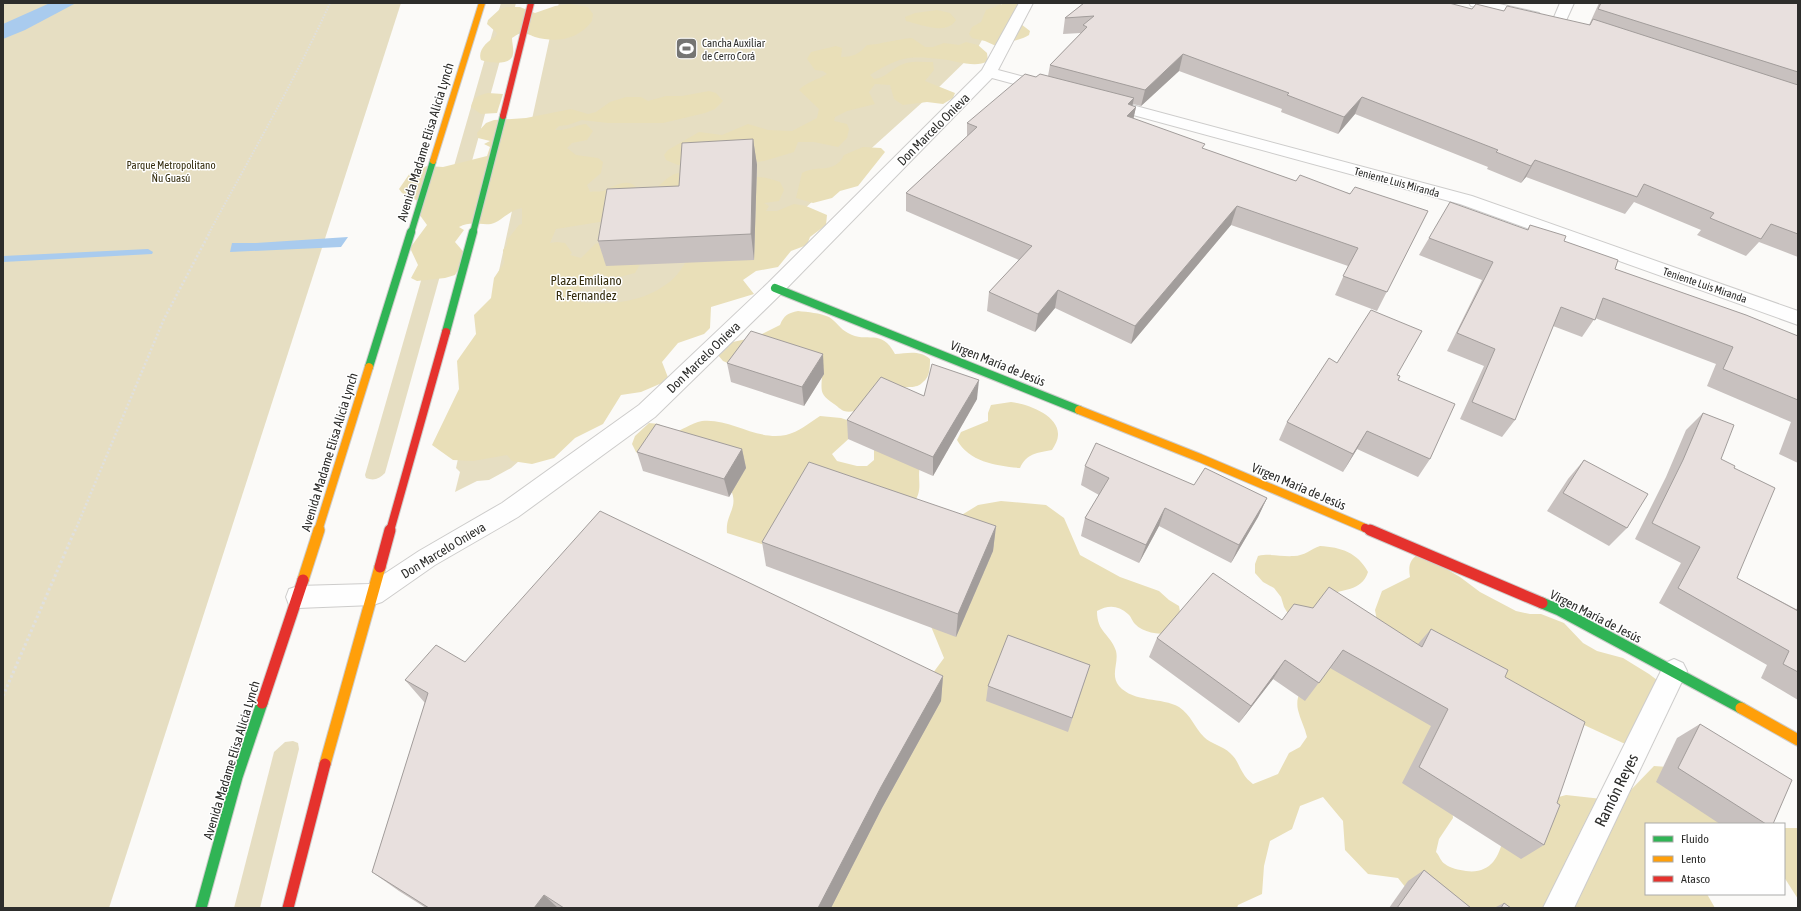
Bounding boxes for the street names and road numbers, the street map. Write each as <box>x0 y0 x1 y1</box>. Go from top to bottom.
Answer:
street label: Avenida Madame Elisa Alicia Lynch <box>394 61 457 223</box>
street label: Don Marcelo Onieva <box>894 90 973 169</box>
street label: Teniente Luis Miranda <box>1353 165 1441 199</box>
street label: Teniente Luis Miranda <box>1661 265 1749 305</box>
street label: Don Marcelo Onieva <box>664 319 743 396</box>
street label: Virgen María de Jesús <box>948 338 1048 389</box>
street label: Avenida Madame Elisa Alicia Lynch <box>298 371 361 533</box>
street label: Virgen María de Jesús <box>1249 460 1349 513</box>
street label: Don Marcelo Onieva <box>398 519 488 582</box>
street label: Virgen María de Jesús <box>1547 587 1644 646</box>
street label: Avenida Madame Elisa Alicia Lynch <box>200 679 263 841</box>
street label: Ramón Reyes <box>1591 750 1642 830</box>

